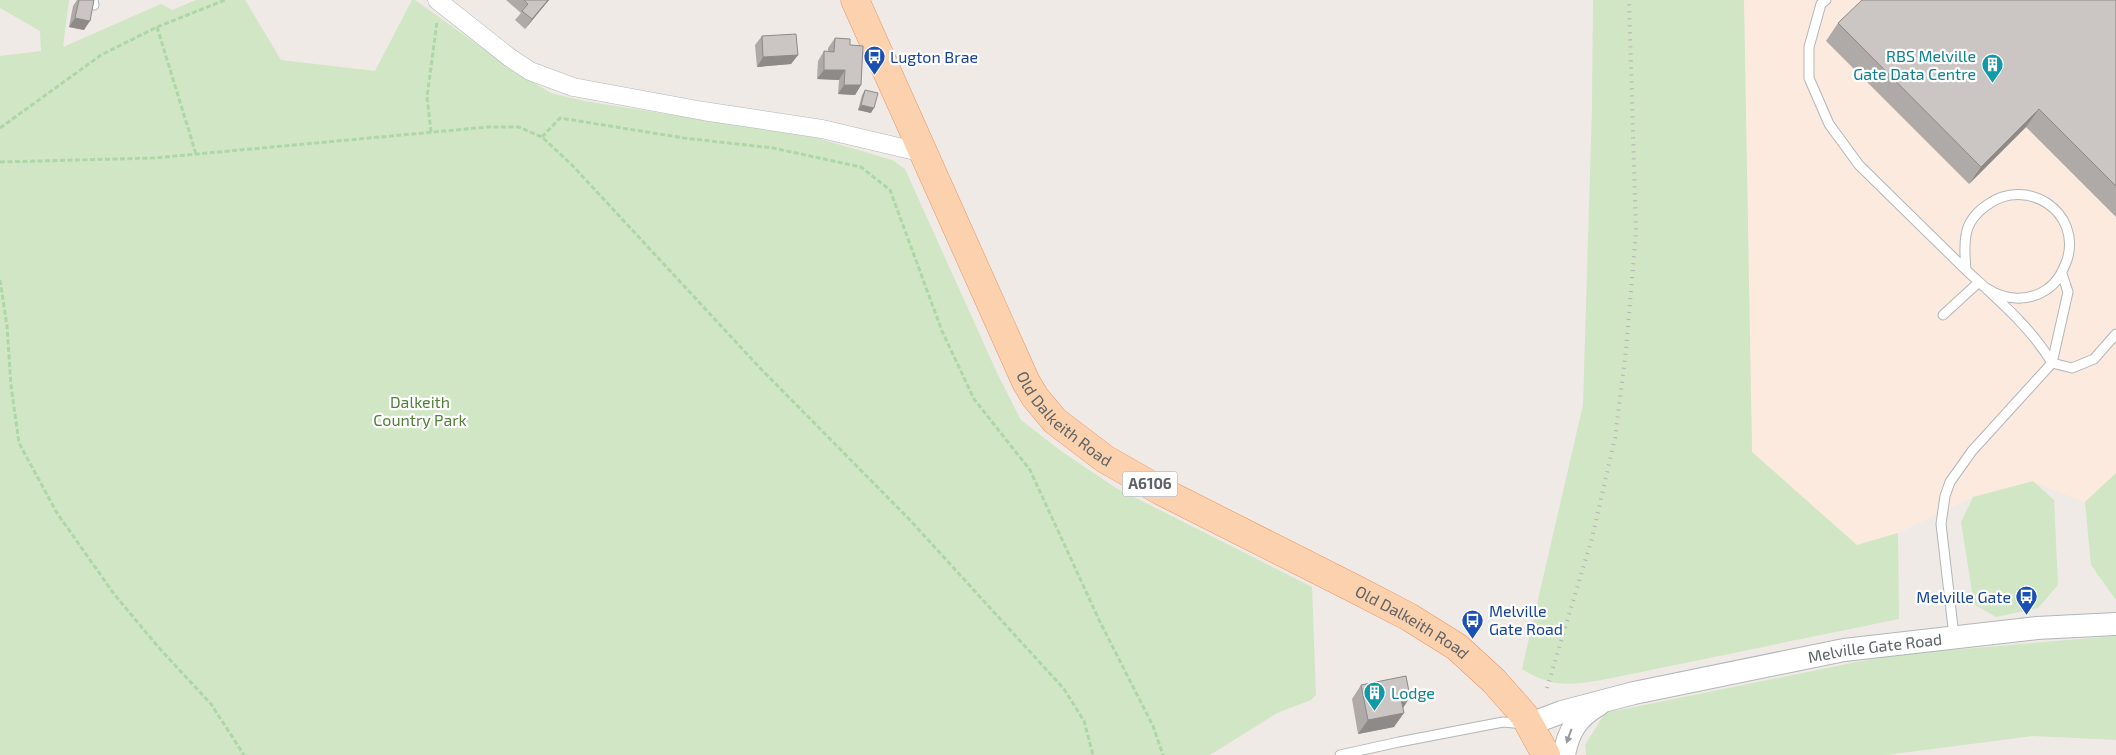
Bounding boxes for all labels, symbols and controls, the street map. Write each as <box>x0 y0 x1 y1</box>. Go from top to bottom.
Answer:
bus stop icon: Lugton Brae <box>862 45 886 76</box>
place label: RBS Melville Gate Data Centre <box>1853 46 1976 83</box>
place label: Lugton Brae <box>890 47 978 66</box>
building icon: RBS Melville Gate Data Centre <box>1980 53 2004 84</box>
street label: Old Dalkeith Road <box>1013 368 1115 470</box>
park label: Dalkeith Country Park <box>373 392 467 429</box>
road number: A6106 <box>1122 472 1178 496</box>
street label: Old Dalkeith Road <box>1352 581 1473 662</box>
bus stop icon: Melville Gate <box>2015 585 2039 616</box>
place label: Melville Gate <box>1916 587 2011 606</box>
place label: Melville Gate Road <box>1489 601 1563 638</box>
bus stop icon: Melville Gate Road <box>1461 608 1485 639</box>
street label: Melville Gate Road <box>1806 629 1943 666</box>
building icon: Lodge <box>1363 681 1387 712</box>
place label: Lodge <box>1391 683 1435 702</box>
one-way arrow <box>1565 729 1573 744</box>

